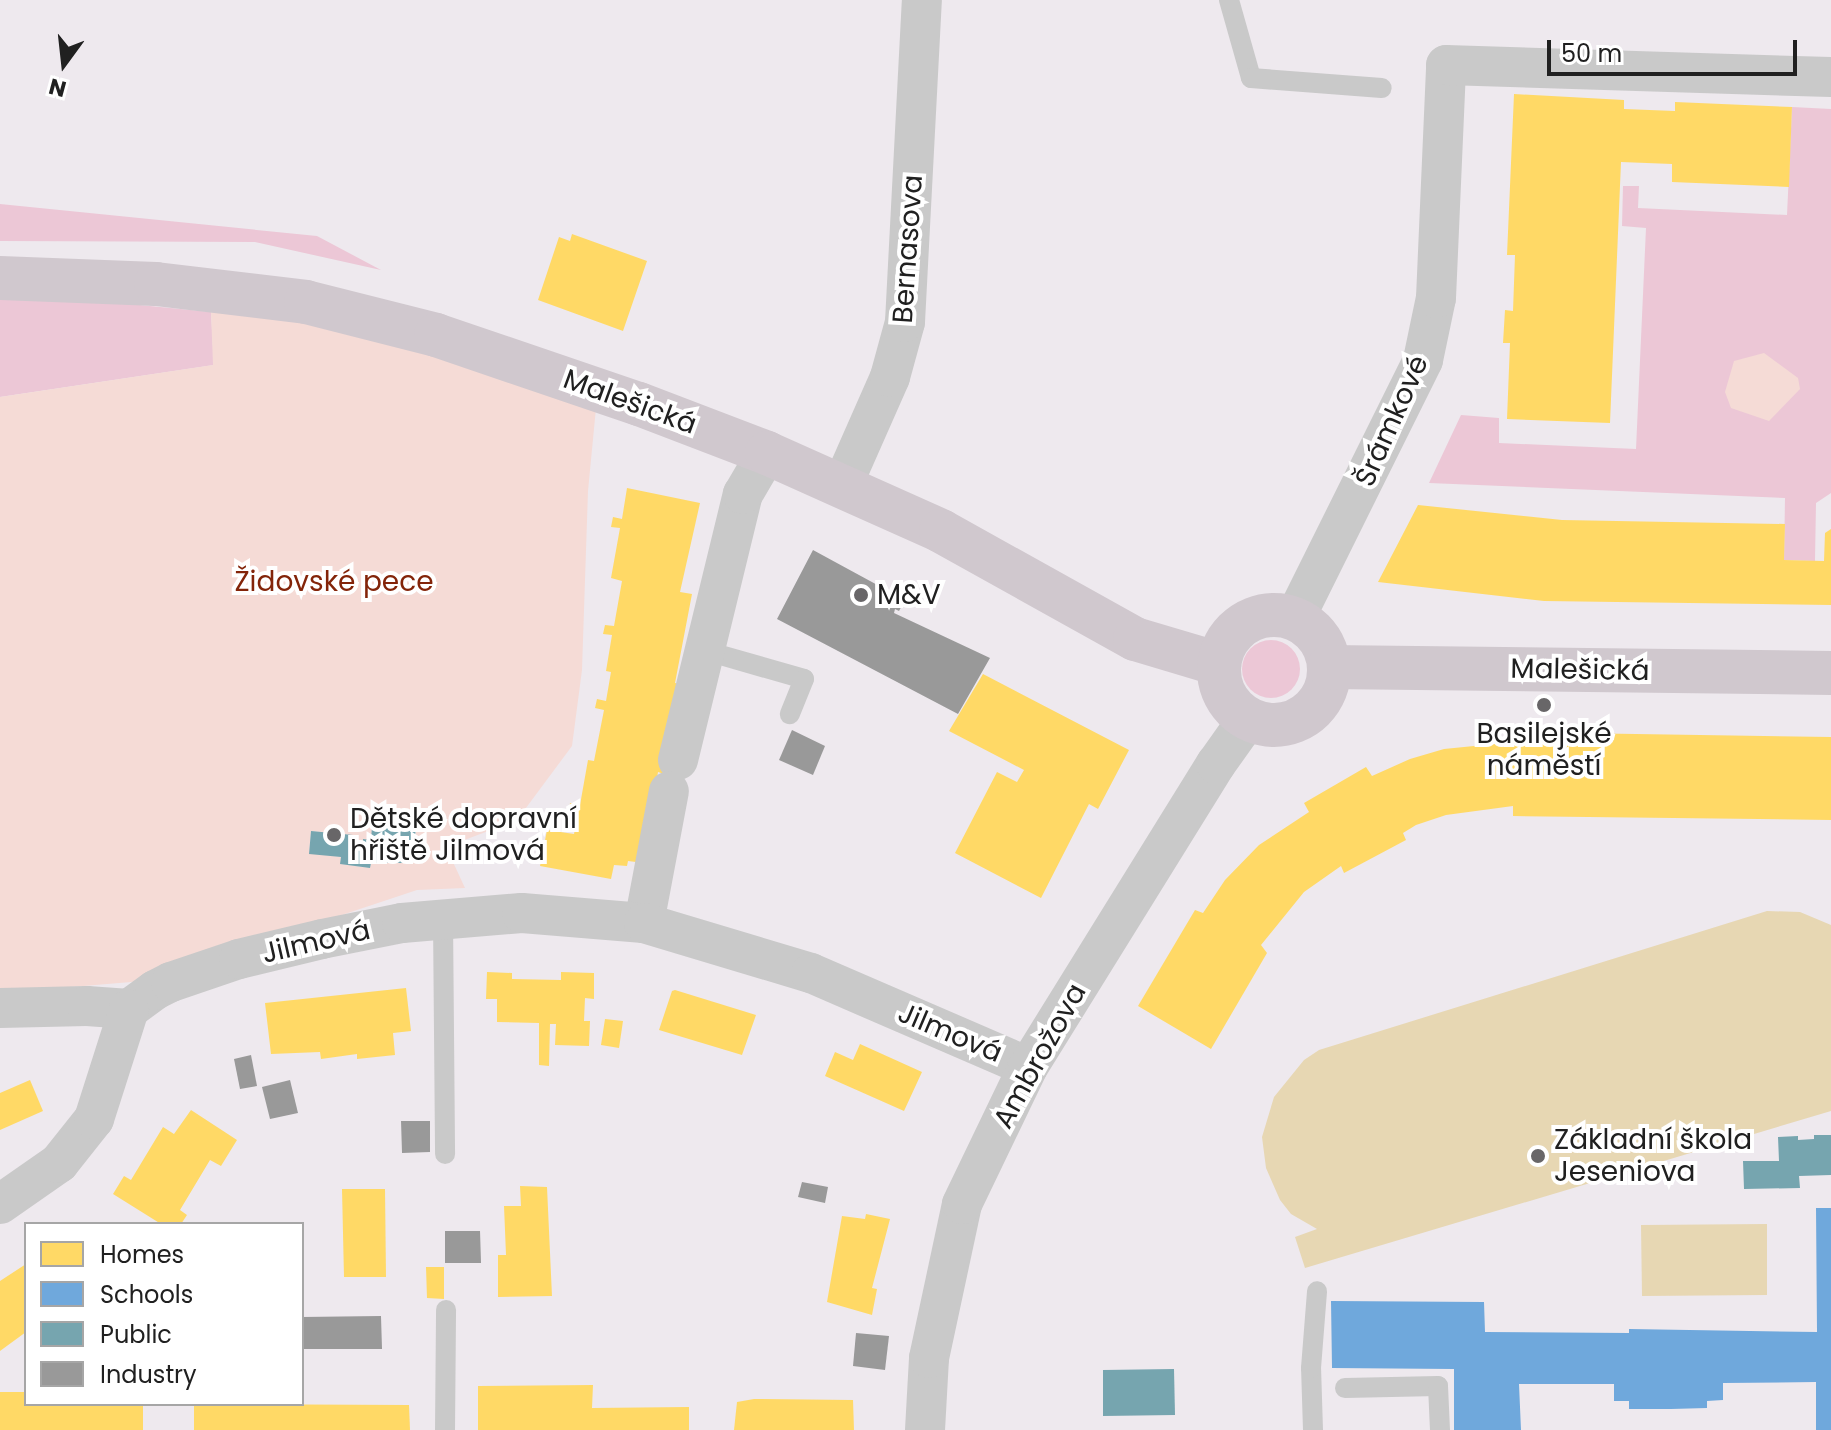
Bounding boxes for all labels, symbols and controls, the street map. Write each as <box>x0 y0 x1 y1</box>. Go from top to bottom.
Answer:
north arrow <box>24 24 104 104</box>
scale bar <box>1551 24 1801 74</box>
text: 50 m <box>1561 37 1622 70</box>
text: N <box>46 71 70 105</box>
street label: Bernasova <box>886 174 930 324</box>
street label: Šrámkové <box>1348 350 1436 492</box>
street label: Malešická <box>559 362 701 442</box>
park label: Židovské pece <box>234 565 434 599</box>
place label: M&V <box>877 578 941 612</box>
marker: M&V <box>852 586 870 604</box>
street label: Malešická <box>1510 652 1650 688</box>
marker: Basilejské náměstí <box>1535 696 1553 714</box>
place label: Basilejské náměstí <box>1476 717 1612 783</box>
place label: Dětské dopravní hřiště Jilmová <box>350 802 577 868</box>
marker: Dětské dopravní hřiště Jilmová <box>325 826 343 844</box>
street label: Jilmová <box>259 913 373 971</box>
street label: Ambrožova <box>986 978 1094 1134</box>
street label: Jilmová <box>893 996 1007 1070</box>
place label: Základní škola Jeseniova <box>1554 1123 1752 1189</box>
marker: Základní škola Jeseniova <box>1529 1147 1547 1165</box>
legend <box>24 1222 304 1406</box>
text: Homes <box>100 1238 184 1271</box>
text: Schools <box>100 1278 193 1311</box>
text: Public <box>100 1318 172 1351</box>
text: Industry <box>100 1358 197 1391</box>

